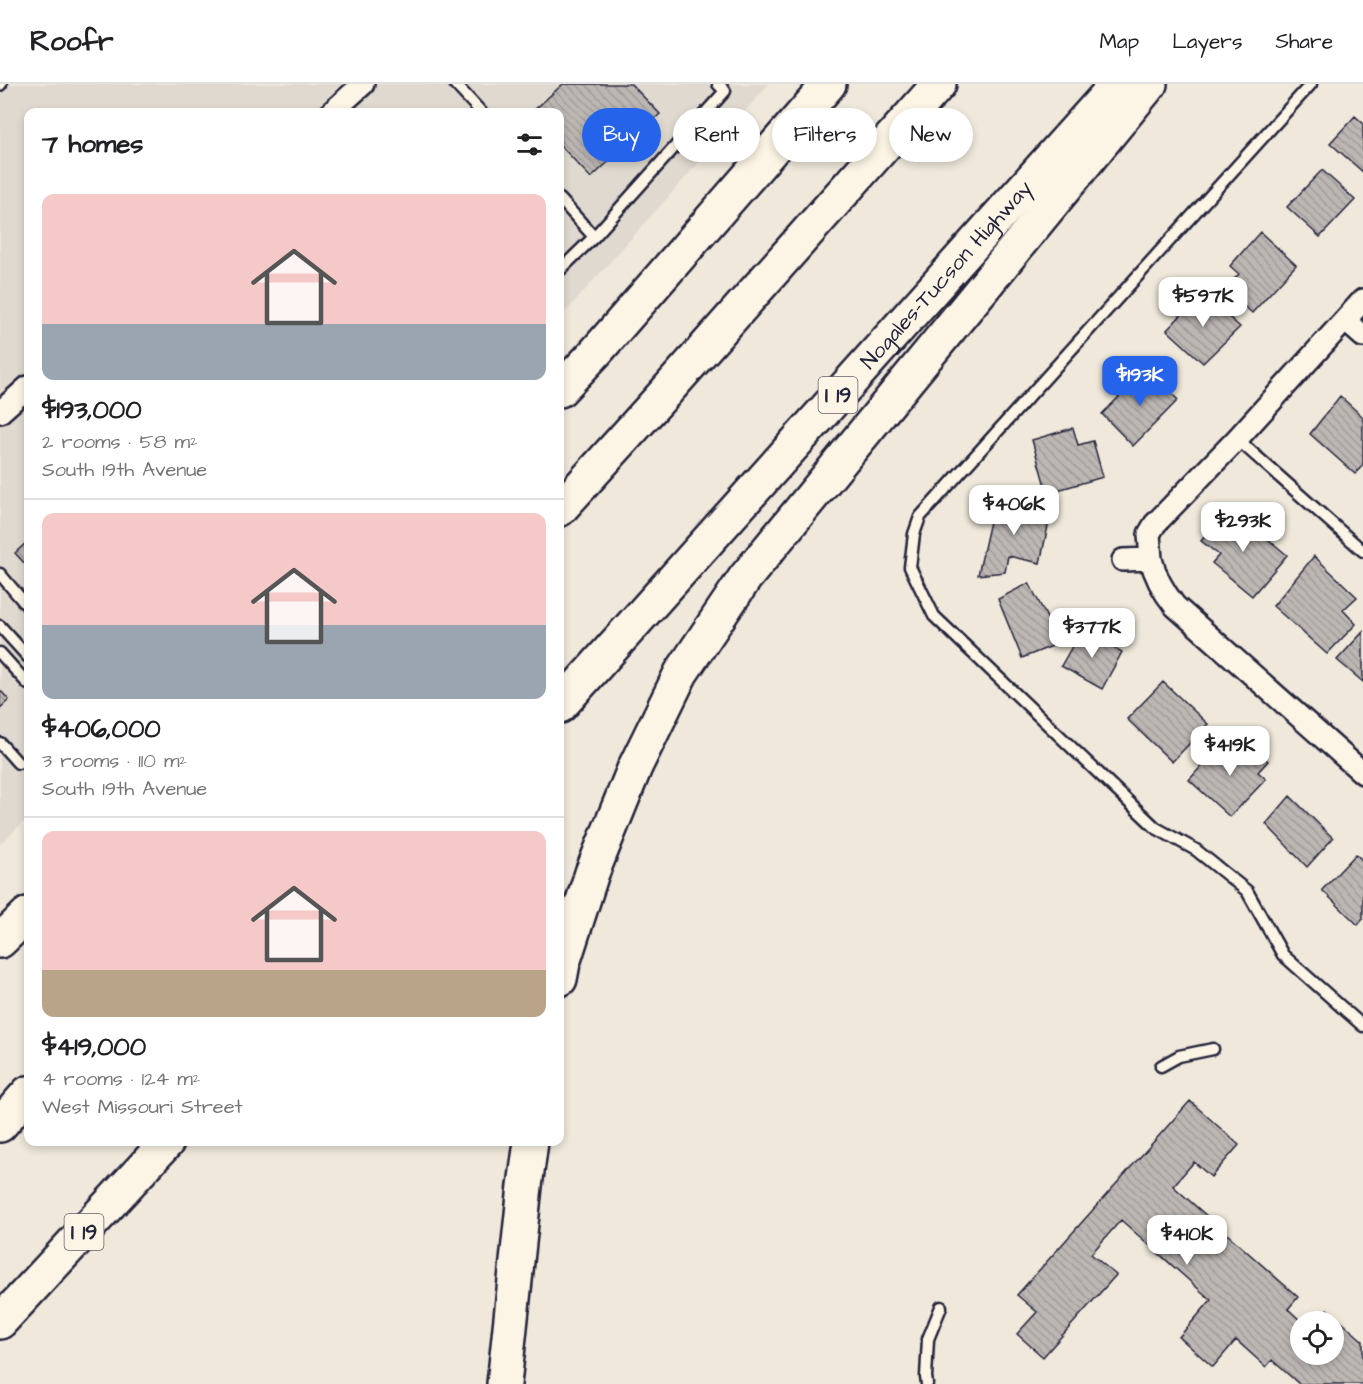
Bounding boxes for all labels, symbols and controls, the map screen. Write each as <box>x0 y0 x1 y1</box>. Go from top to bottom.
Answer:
text: Roofr <box>30 22 114 61</box>
text: Map <box>1099 27 1139 56</box>
text: Layers <box>1172 27 1242 56</box>
text: Share <box>1275 27 1333 56</box>
chip: Buy <box>582 108 661 162</box>
chip: Rent <box>673 108 760 162</box>
chip: Filters <box>772 108 877 162</box>
chip: New <box>889 108 973 162</box>
text: 7 homes <box>42 126 143 162</box>
icon: filters <box>513 128 546 161</box>
street label: Nogales–Tucson Highway <box>853 173 1040 376</box>
icon: home <box>240 233 348 341</box>
pin: $597K <box>1161 277 1245 328</box>
text: $597K <box>1172 282 1234 310</box>
pin: $193K <box>1098 356 1182 407</box>
text: $193K <box>1116 361 1164 389</box>
road number: I 19 <box>818 377 858 413</box>
text: $193,000 <box>42 392 142 428</box>
text: 2 rooms · 58 m² <box>42 428 198 456</box>
text: South 19th Avenue <box>42 456 207 484</box>
pin: $406K <box>972 485 1056 536</box>
text: $406K <box>983 490 1045 518</box>
pin: $293K <box>1201 502 1285 553</box>
text: $293K <box>1215 507 1271 535</box>
icon: home <box>240 552 348 660</box>
pin: $377K <box>1050 608 1134 659</box>
text: $377K <box>1063 613 1121 641</box>
text: $406,000 <box>42 711 161 747</box>
pin: $419K <box>1188 726 1272 777</box>
text: $419K <box>1205 731 1255 759</box>
text: 3 rooms · 110 m² <box>42 747 187 775</box>
text: South 19th Avenue <box>42 775 207 803</box>
icon: home <box>240 870 348 978</box>
text: $419,000 <box>42 1029 146 1065</box>
text: 4 rooms · 124 m² <box>42 1065 200 1093</box>
text: West Missouri Street <box>42 1093 243 1121</box>
road number: I 19 <box>64 1214 104 1250</box>
pin: $410K <box>1145 1215 1229 1266</box>
text: $410K <box>1161 1220 1213 1248</box>
map controls <box>1290 1311 1344 1365</box>
button: locate <box>1290 1311 1344 1365</box>

